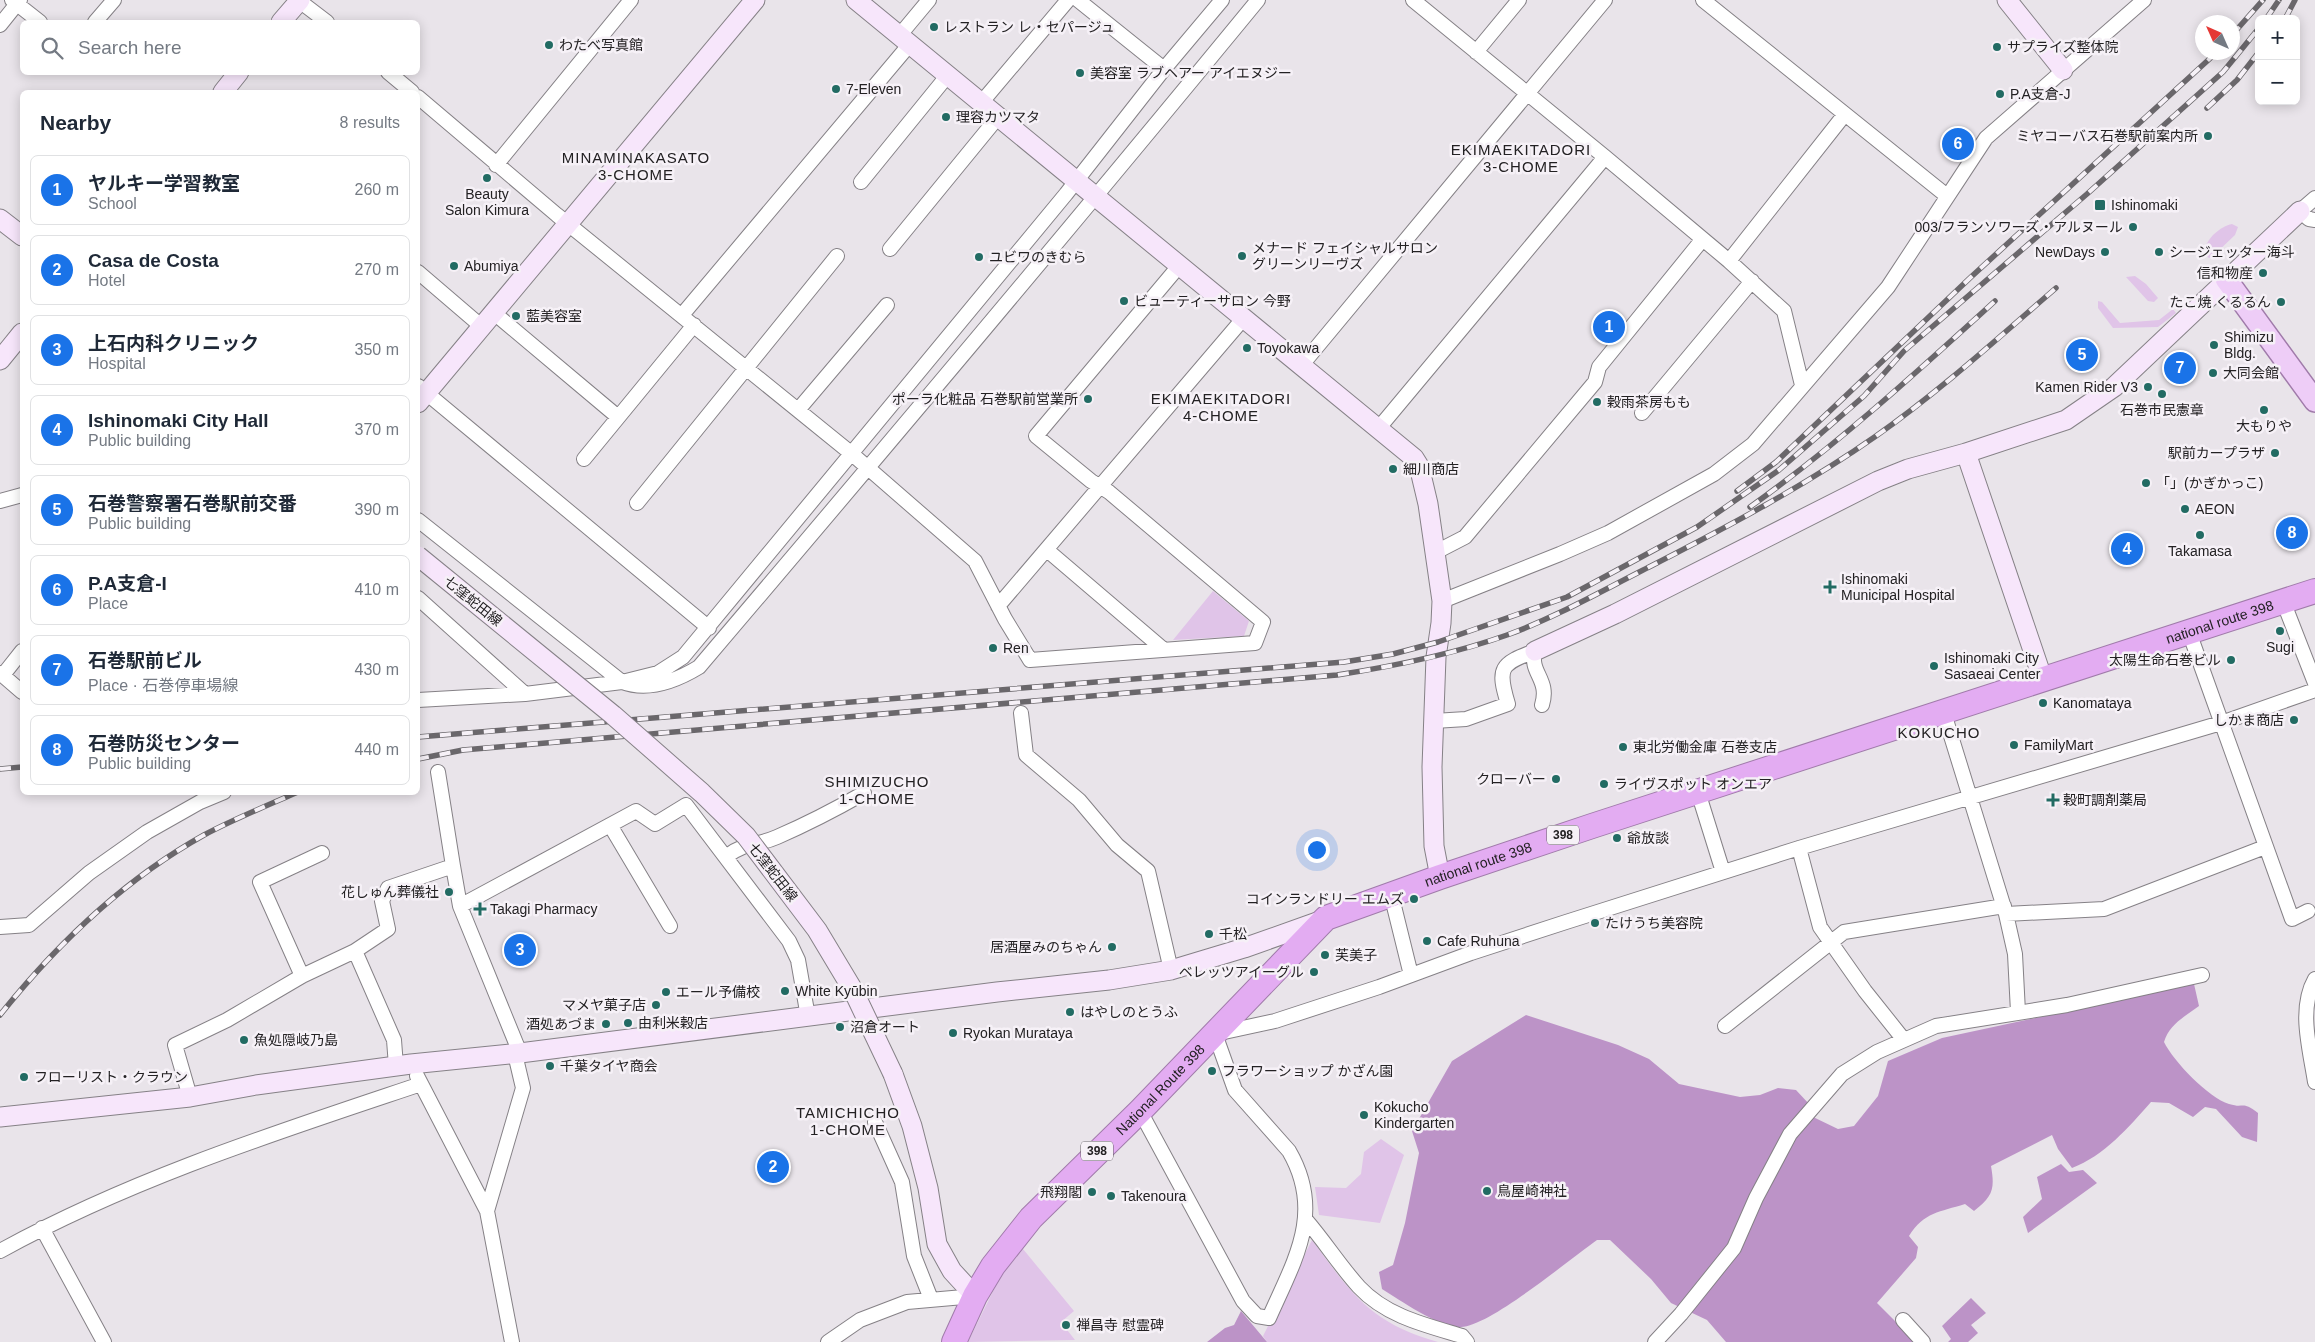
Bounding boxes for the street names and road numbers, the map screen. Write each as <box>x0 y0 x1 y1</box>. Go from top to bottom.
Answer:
street label: 七窪蛇田線 <box>441 573 505 629</box>
street label: national route 398 <box>2164 597 2276 647</box>
road number: 398 <box>1547 826 1579 844</box>
street label: 七窪蛇田線 <box>745 839 801 905</box>
street label: national route 398 <box>1422 839 1534 890</box>
street label: National Route 398 <box>1113 1041 1208 1138</box>
road number: 398 <box>1081 1142 1113 1160</box>

